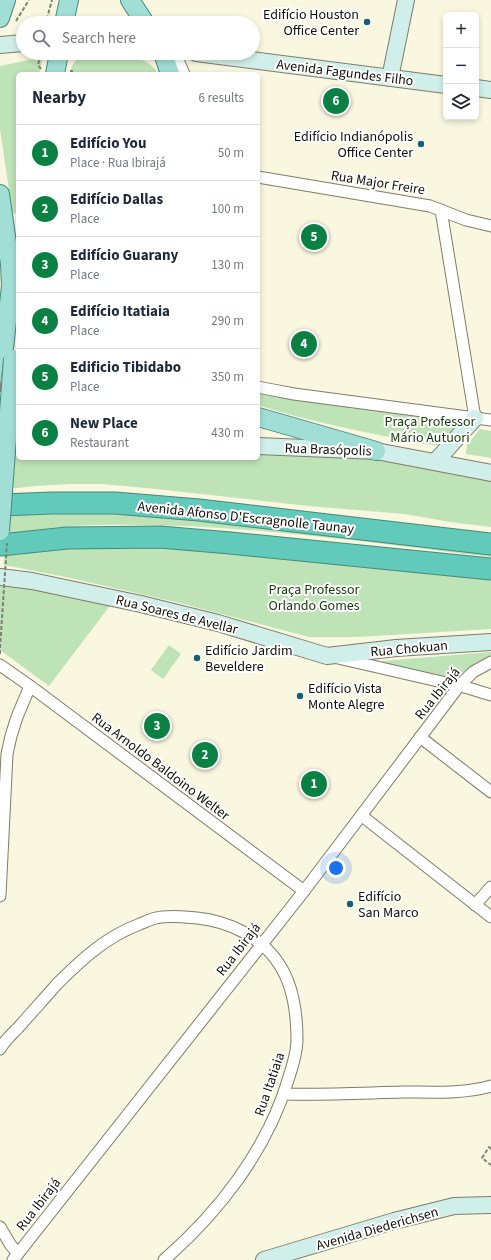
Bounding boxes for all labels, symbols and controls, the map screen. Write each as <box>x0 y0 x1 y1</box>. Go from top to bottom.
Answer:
place label: Edifício Houston Office Center <box>263 5 359 41</box>
map controls <box>443 12 479 120</box>
button: + <box>443 12 479 48</box>
search box <box>16 16 260 60</box>
marker: Edifício Houston Office Center <box>362 17 372 27</box>
icon: search <box>30 27 52 49</box>
text: Search here <box>62 28 136 49</box>
button: − <box>443 48 479 84</box>
street label: Avenida Fagundes Filho <box>275 55 415 91</box>
button: layers <box>443 84 479 120</box>
text: Nearby <box>32 86 86 110</box>
pin: 6 <box>323 86 349 116</box>
text: 6 results <box>199 89 244 107</box>
place label: Edifício Indianópolis Office Center <box>294 127 413 163</box>
text: Edifício You <box>70 133 146 154</box>
marker: Edifício Indianópolis Office Center <box>416 139 426 149</box>
text: 1 <box>42 144 48 162</box>
text: 50 m <box>218 144 244 162</box>
text: Place · Rua Ibirajá <box>70 154 166 172</box>
street label: Rua Major Freire <box>329 166 426 200</box>
text: Edifício Dallas <box>70 189 163 210</box>
text: 2 <box>42 200 48 218</box>
text: 100 m <box>211 200 244 218</box>
text: Place <box>70 210 99 228</box>
pin: 5 <box>301 222 327 252</box>
text: Edifício Guarany <box>70 245 178 266</box>
text: 3 <box>42 256 48 274</box>
text: 130 m <box>211 256 244 274</box>
text: Place <box>70 266 99 284</box>
text: Edifício Itatiaia <box>70 301 170 322</box>
text: 4 <box>42 312 48 330</box>
text: 290 m <box>211 312 244 330</box>
text: Place <box>70 322 99 340</box>
pin: 4 <box>291 329 317 359</box>
text: Edificio Tibidabo <box>70 357 181 378</box>
text: 5 <box>42 368 48 386</box>
text: 350 m <box>211 368 244 386</box>
text: Place <box>70 378 99 396</box>
park label: Praça Professor Mário Autuori <box>385 412 476 448</box>
text: New Place <box>70 413 138 434</box>
text: 6 <box>42 424 48 442</box>
text: 430 m <box>211 424 244 442</box>
text: Restaurant <box>70 434 129 452</box>
street label: Rua Brasópolis <box>284 438 372 462</box>
street label: Avenida Afonso D'Escragnolle Taunay <box>137 497 356 539</box>
park label: Praça Professor Orlando Gomes <box>268 580 360 616</box>
street label: Rua Soares de Avellar <box>114 590 240 640</box>
street label: Rua Chokuan <box>370 636 449 662</box>
place label: Edifício Jardim Beveldere <box>205 641 293 677</box>
marker: Edifício Jardim Beveldere <box>192 653 202 663</box>
street label: Rua Ibirajá <box>410 663 465 724</box>
place label: Edifício Vista Monte Alegre <box>308 679 384 715</box>
marker: Edifício Vista Monte Alegre <box>295 691 305 701</box>
street label: Rua Arnoldo Baldoino Welter <box>87 708 234 826</box>
pin: 3 <box>144 711 170 741</box>
pin: 2 <box>192 740 218 770</box>
pin: 1 <box>301 769 327 799</box>
your location <box>326 858 346 878</box>
place label: Edifício San Marco <box>358 887 419 923</box>
marker: Edifício San Marco <box>345 899 355 909</box>
street label: Rua Ibirajá <box>212 919 266 980</box>
street label: Rua Itatiaia <box>250 1050 290 1119</box>
street label: Rua Ibirajá <box>12 1174 66 1235</box>
street label: Avenida Diederichsen <box>314 1202 441 1256</box>

